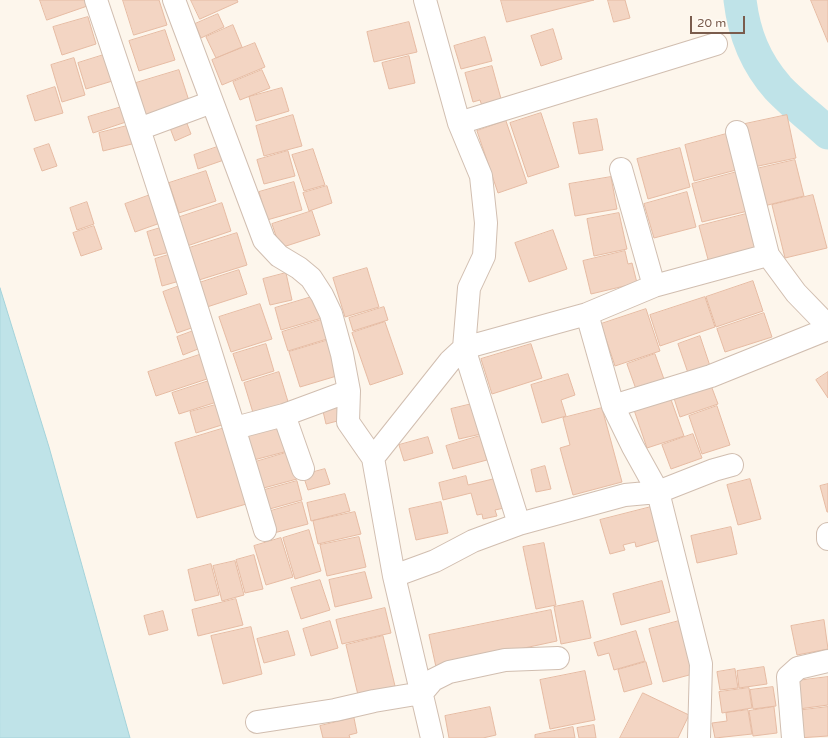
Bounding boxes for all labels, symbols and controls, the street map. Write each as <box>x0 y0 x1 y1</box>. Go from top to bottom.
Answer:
scale bar <box>692 8 747 34</box>
text: 20 m <box>697 16 726 30</box>

